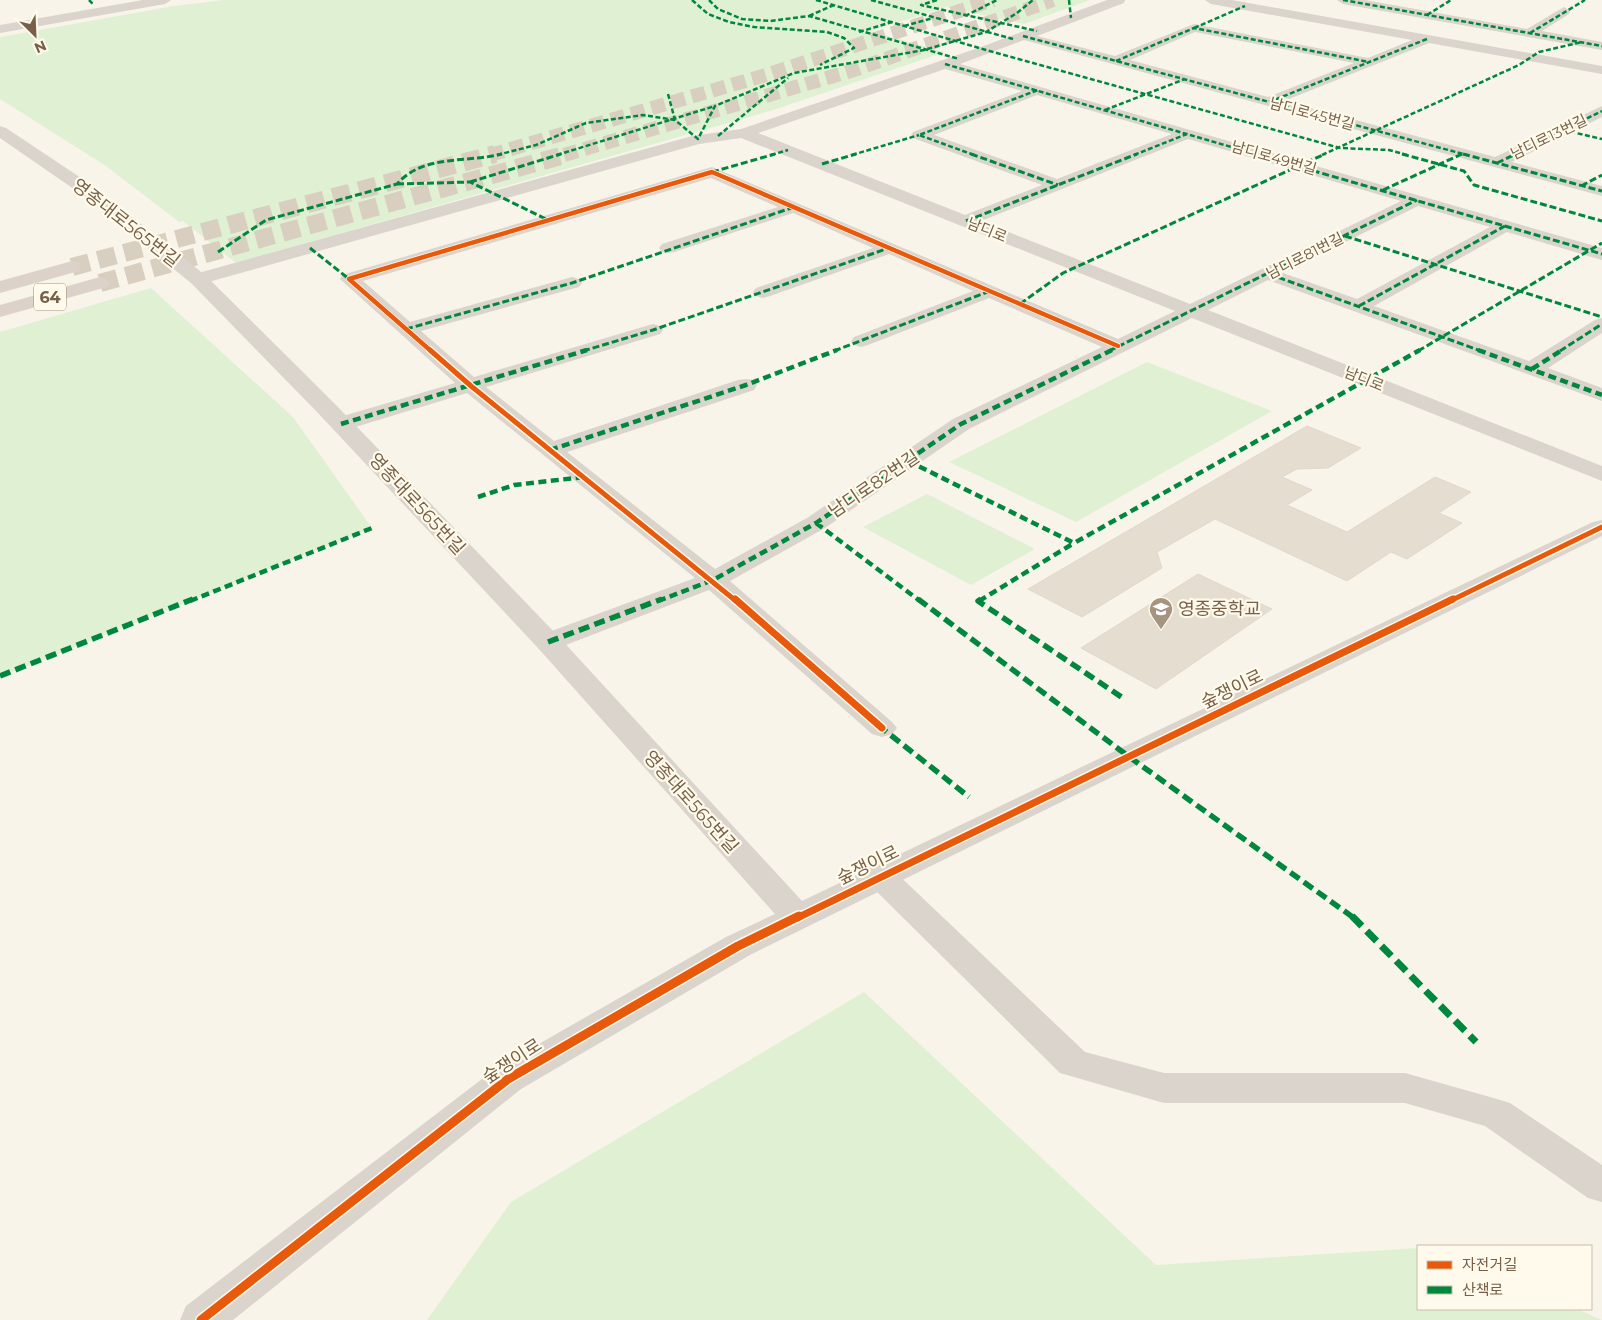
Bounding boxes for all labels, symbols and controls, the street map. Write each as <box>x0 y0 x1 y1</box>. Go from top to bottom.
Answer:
north arrow <box>10 10 60 60</box>
text: N <box>31 36 49 57</box>
street label: 남디로45번길 <box>1267 93 1357 134</box>
street label: 남디로13번길 <box>1507 110 1590 163</box>
street label: 남디로49번길 <box>1229 136 1319 179</box>
street label: 영종대로565번길 <box>68 174 184 272</box>
street label: 남디로 <box>964 213 1010 246</box>
street label: 남디로81번길 <box>1263 228 1347 283</box>
road number: 64 <box>34 284 66 310</box>
street label: 남디로 <box>1341 362 1387 395</box>
street label: 남디로82번길 <box>825 446 923 522</box>
street label: 영종대로565번길 <box>364 449 470 559</box>
school or university icon: 영종중학교 <box>1148 596 1174 630</box>
place label: 영종중학교 <box>1178 598 1261 620</box>
street label: 숲쟁이로 <box>1197 665 1267 713</box>
street label: 영종대로565번길 <box>639 746 743 858</box>
street label: 숲쟁이로 <box>833 841 903 889</box>
street label: 숲쟁이로 <box>478 1034 546 1088</box>
legend <box>1417 1245 1592 1310</box>
text: 자전거길 <box>1462 1255 1517 1274</box>
text: 산책로 <box>1462 1280 1503 1299</box>

